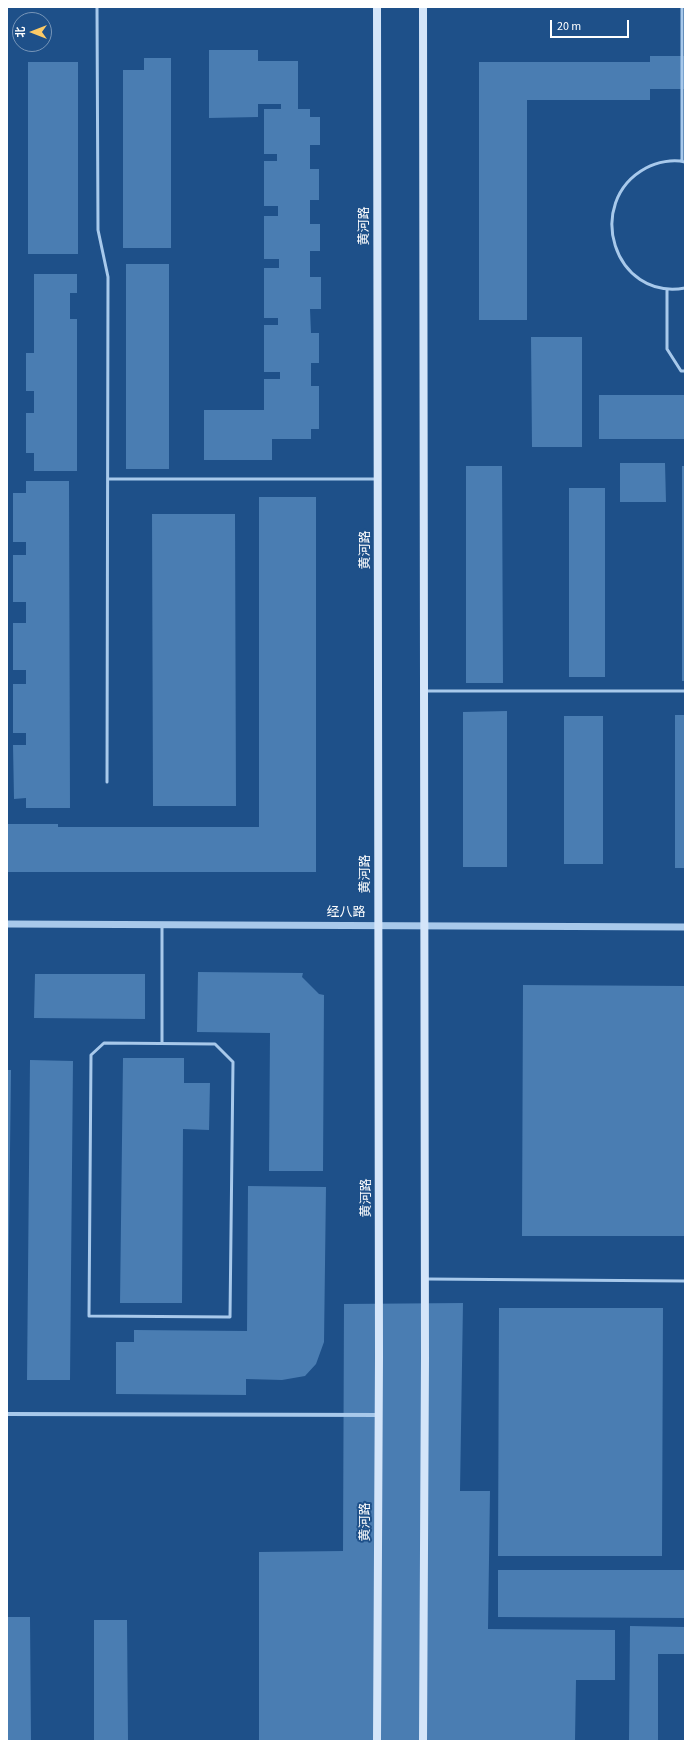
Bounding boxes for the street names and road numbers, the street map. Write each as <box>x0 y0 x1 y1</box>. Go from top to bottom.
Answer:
street label: 黄河路 <box>357 207 373 245</box>
street label: 黄河路 <box>358 531 374 569</box>
street label: 黄河路 <box>358 855 374 893</box>
street label: 经八路 <box>327 905 365 921</box>
street label: 黄河路 <box>359 1179 375 1217</box>
street label: 黄河路 <box>358 1503 374 1541</box>

